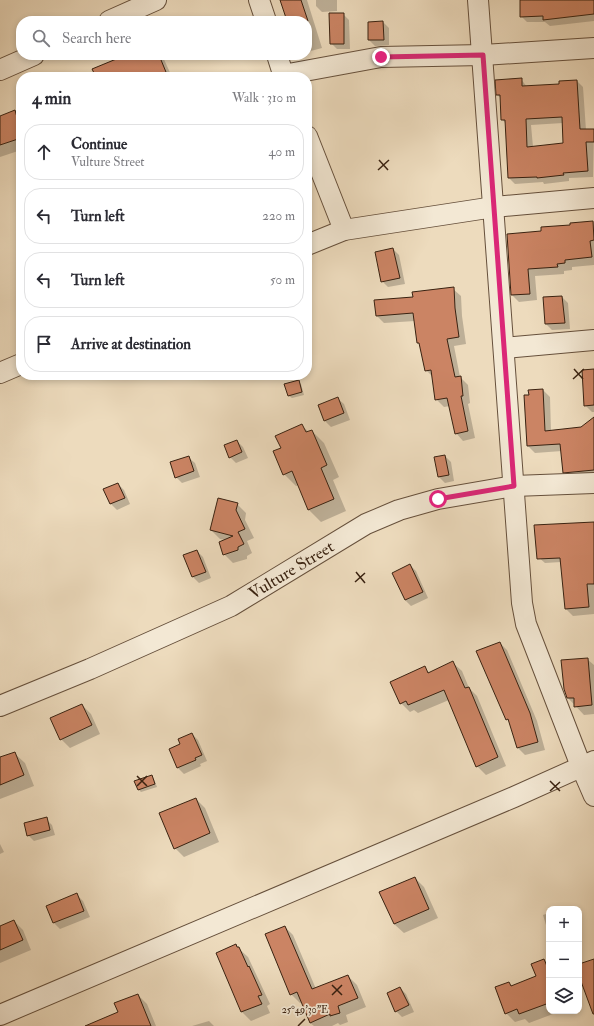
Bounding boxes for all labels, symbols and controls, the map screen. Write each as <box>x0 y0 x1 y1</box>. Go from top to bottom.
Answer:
search box <box>16 16 312 60</box>
icon: search <box>30 27 52 49</box>
text: Search here <box>62 29 131 48</box>
route end <box>372 48 390 66</box>
text: 4 min <box>32 88 71 109</box>
text: Walk · 310 m <box>232 90 296 106</box>
text: Continue <box>71 135 127 154</box>
icon: ahead <box>33 141 55 163</box>
text: 40 m <box>269 144 295 160</box>
text: Vulture Street <box>71 154 145 170</box>
icon: left <box>33 205 55 227</box>
text: Turn left <box>71 207 125 226</box>
text: 220 m <box>262 208 295 224</box>
icon: left <box>33 269 55 291</box>
text: Turn left <box>71 271 125 290</box>
text: 50 m <box>270 272 295 288</box>
icon: arrive <box>33 333 55 355</box>
text: Arrive at destination <box>71 335 191 354</box>
route start <box>429 490 447 508</box>
street label: Vulture Street <box>244 535 338 603</box>
map controls <box>546 906 582 1014</box>
button: + <box>546 906 582 942</box>
button: − <box>546 942 582 978</box>
button: layers <box>546 978 582 1014</box>
text: 25°49'30"E <box>282 1004 328 1016</box>

